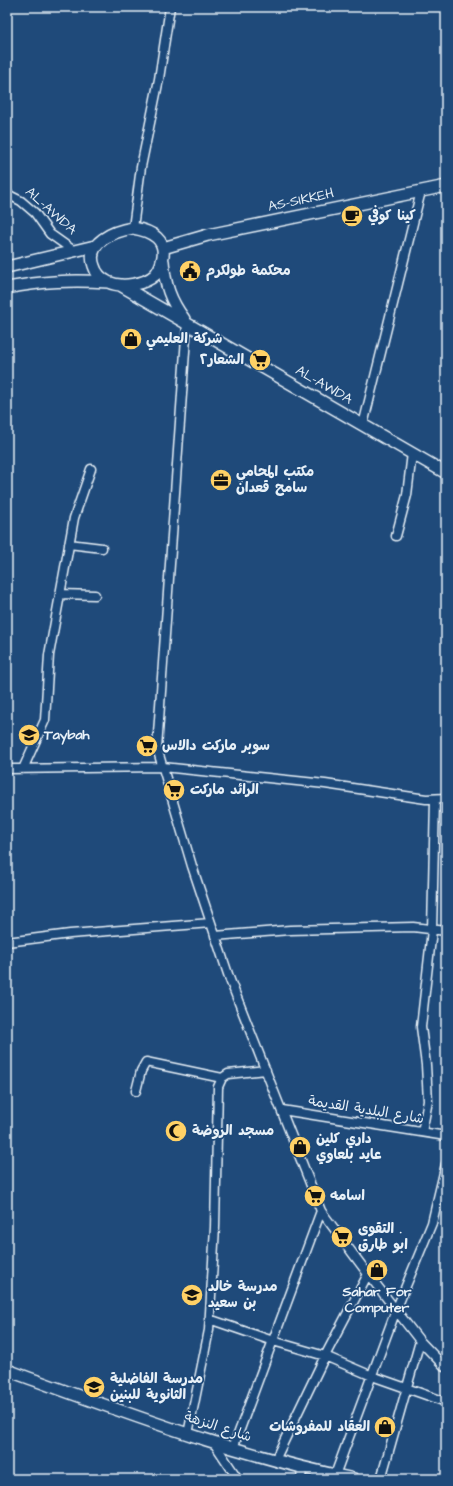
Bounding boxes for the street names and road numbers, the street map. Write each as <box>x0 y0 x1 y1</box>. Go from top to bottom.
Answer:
street label: AL-AWDA <box>21 182 81 240</box>
street label: AS-SIKKEH <box>266 183 336 217</box>
street label: AL-AWDA <box>292 361 356 409</box>
street label: شارع البلدية القديمة <box>307 1091 425 1129</box>
street label: شارع النزهة <box>182 1407 254 1447</box>

